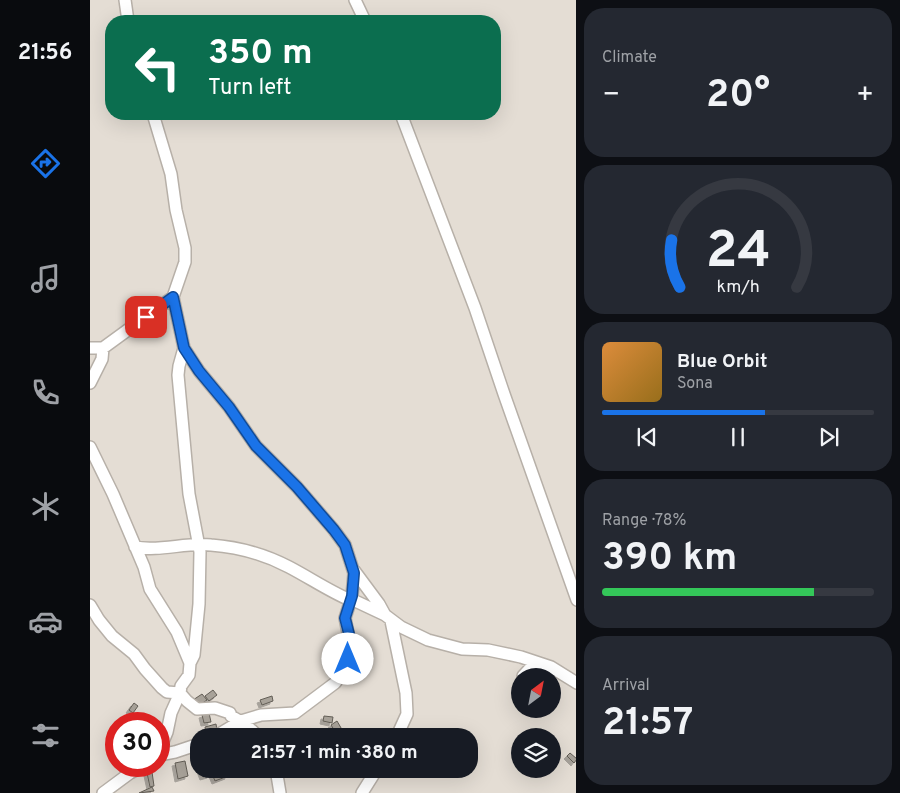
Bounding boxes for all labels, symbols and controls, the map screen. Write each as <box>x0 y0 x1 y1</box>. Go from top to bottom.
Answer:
text: 350 m <box>208 32 313 76</box>
icon: left <box>125 35 190 100</box>
text: 21:56 <box>18 40 72 67</box>
text: Climate <box>602 48 657 68</box>
text: 20° <box>706 72 770 121</box>
text: Turn left <box>208 75 291 102</box>
text: − <box>602 78 620 114</box>
text: + <box>856 78 874 114</box>
icon: directions <box>28 146 63 181</box>
text: 24 <box>705 220 771 286</box>
icon: music <box>28 261 63 296</box>
text: km/h <box>716 276 760 299</box>
pin <box>125 296 167 338</box>
icon: arrive <box>132 303 160 331</box>
text: Blue Orbit <box>677 350 767 374</box>
text: Sona <box>677 374 713 394</box>
icon: phone <box>28 375 63 410</box>
icon: previous <box>633 423 661 451</box>
icon: pause <box>724 423 752 451</box>
icon: next <box>815 423 843 451</box>
icon: climate <box>28 489 63 524</box>
text: Range · 78% <box>602 511 686 531</box>
text: 390 km <box>602 535 737 584</box>
icon: car <box>28 604 63 639</box>
position arrow <box>321 632 373 684</box>
north arrow <box>511 668 561 718</box>
map controls <box>511 668 561 778</box>
text: Arrival <box>602 676 650 696</box>
text: 21:57 <box>602 700 693 749</box>
speed limit sign: 30 <box>105 712 170 777</box>
icon: filters <box>28 718 63 753</box>
button: layers <box>511 728 561 778</box>
text: 21:57 · 1 min · 380 m <box>250 741 418 765</box>

